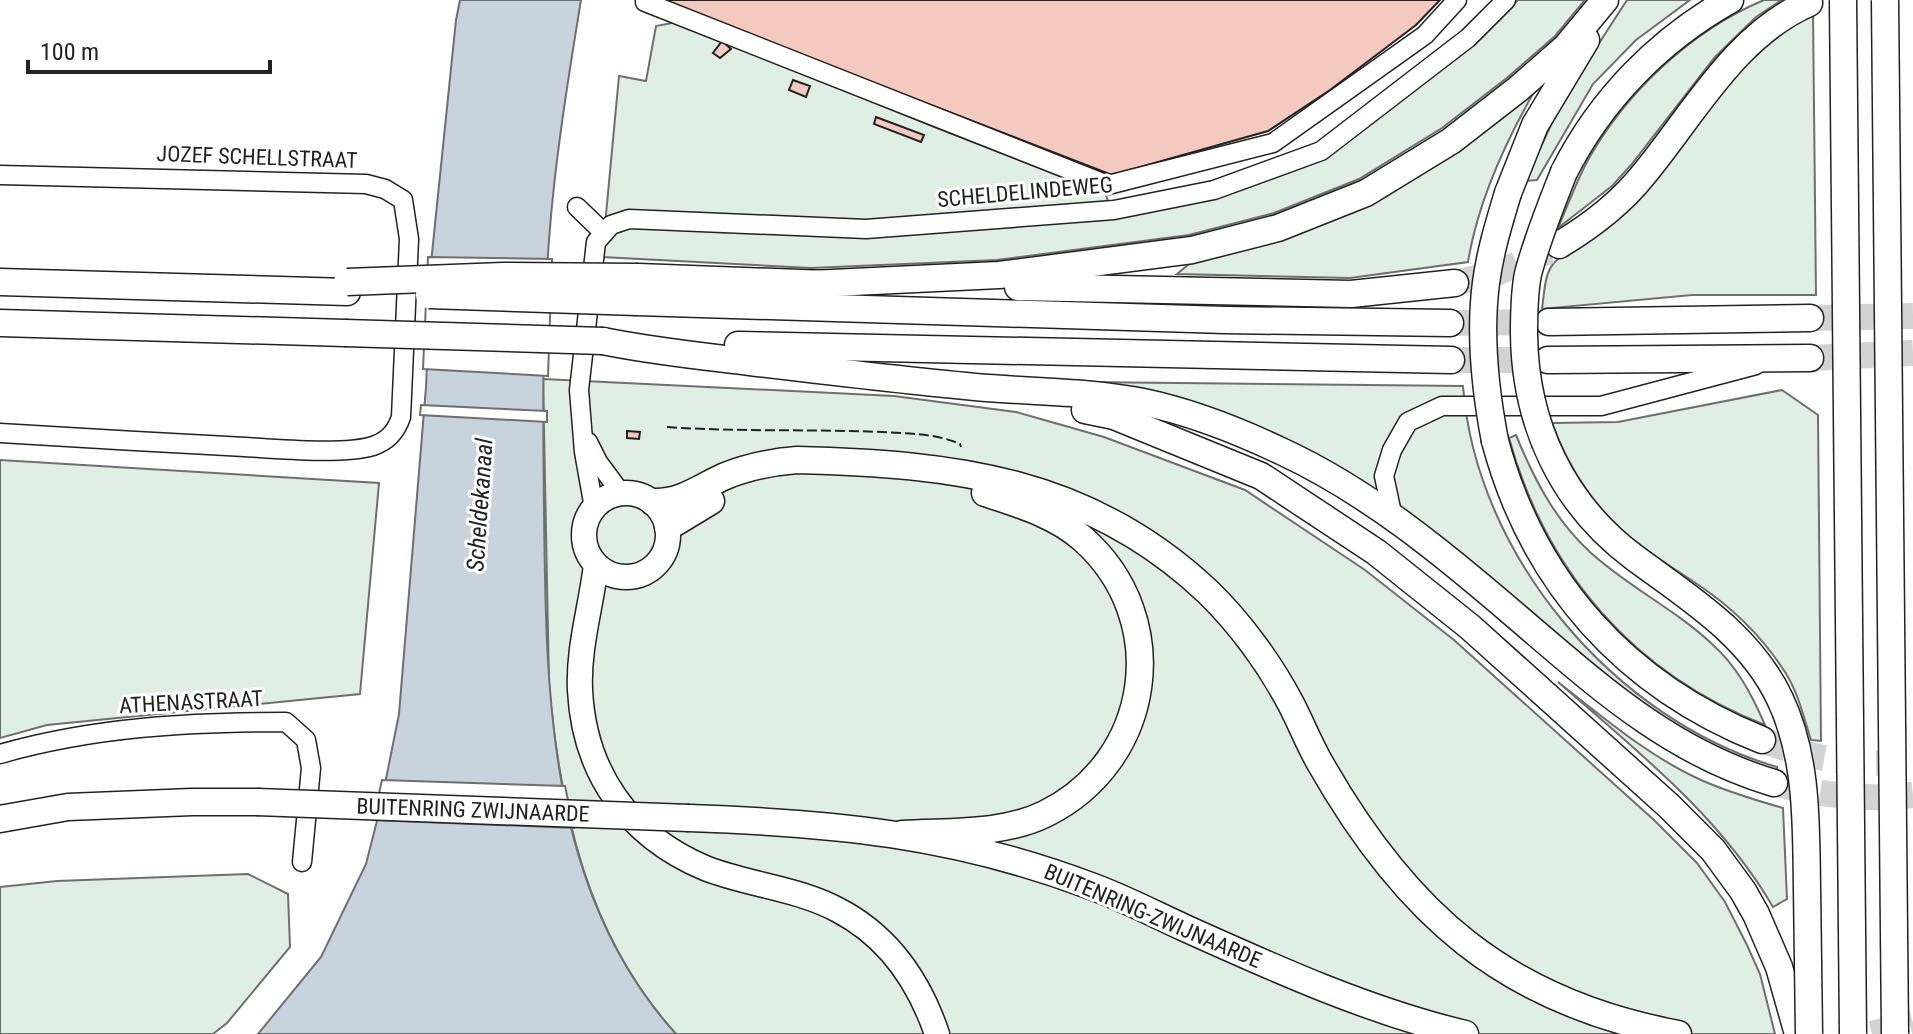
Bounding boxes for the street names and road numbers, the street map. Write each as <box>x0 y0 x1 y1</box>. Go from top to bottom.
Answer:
street label: JOZEF SCHELLSTRAAT <box>156 141 358 173</box>
street label: SCHELDELINDEWEG <box>936 172 1114 212</box>
street label: ATHENASTRAAT <box>119 686 263 718</box>
street label: BUITENRING ZWIJNAARDE <box>356 793 590 827</box>
street label: BUITENRING-ZWIJNAARDE <box>1041 859 1265 973</box>

